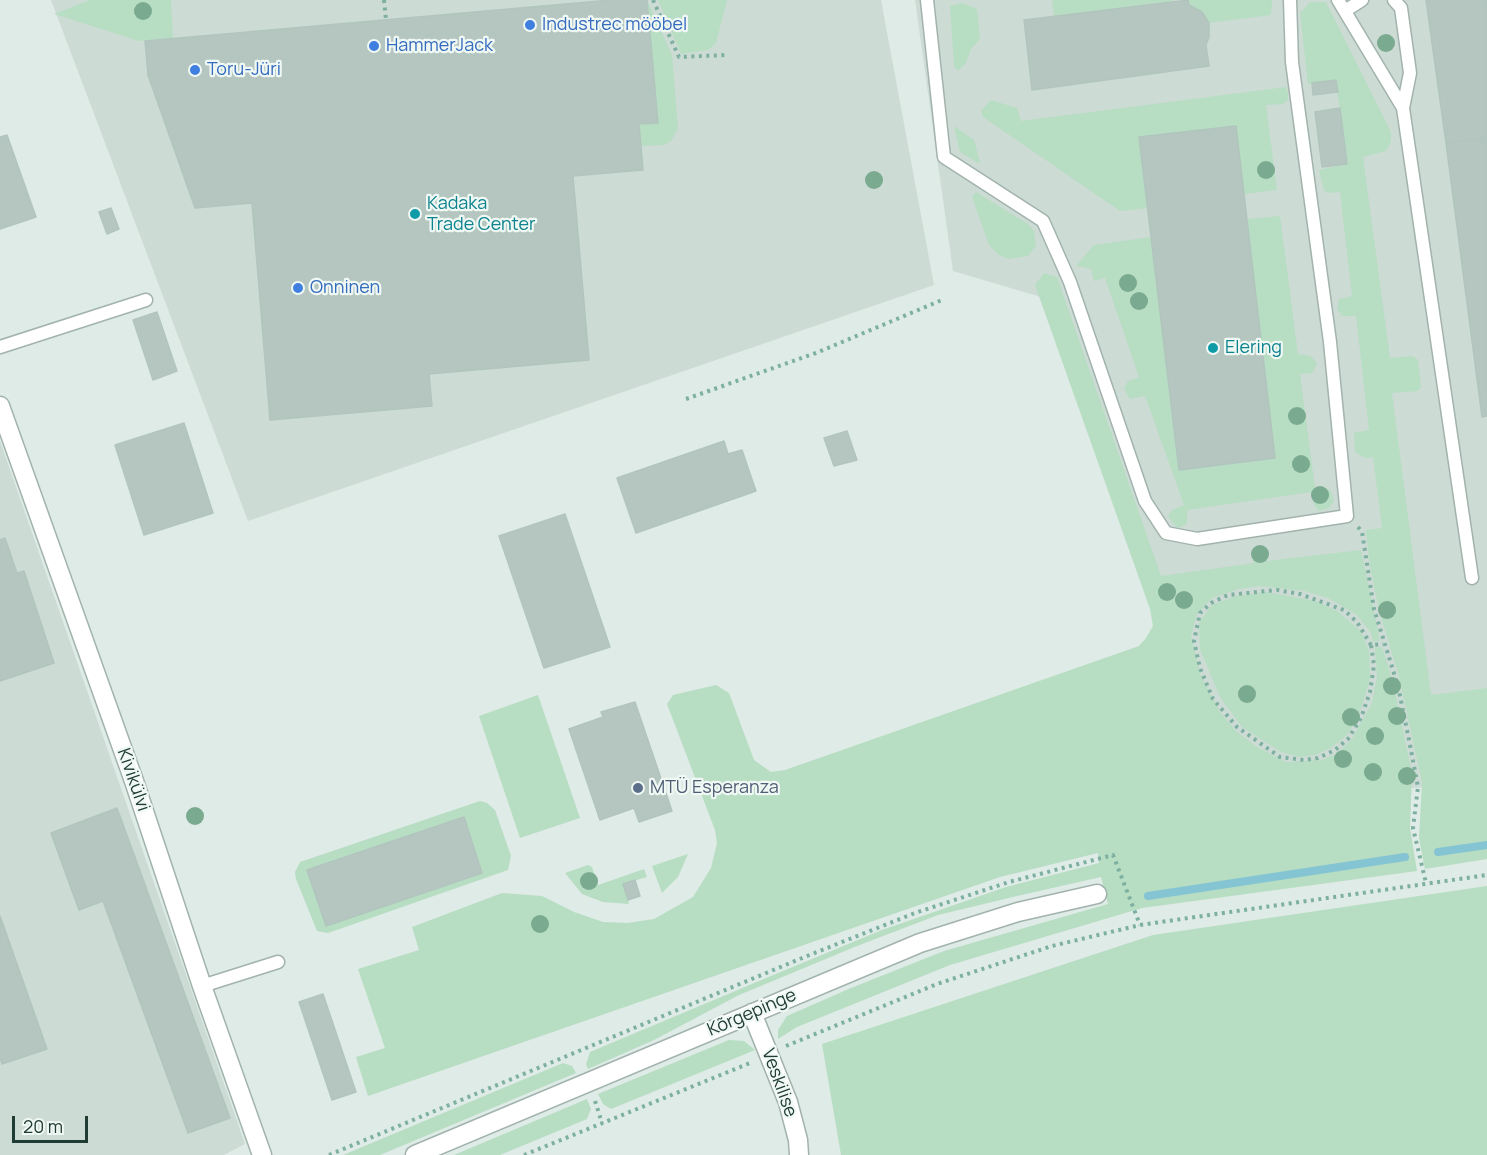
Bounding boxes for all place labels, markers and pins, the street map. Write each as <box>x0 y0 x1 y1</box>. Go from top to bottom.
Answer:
place label: Industrec mööbel <box>542 14 687 36</box>
marker: Industrec mööbel <box>523 18 537 32</box>
place label: HammerJack <box>386 35 493 57</box>
marker: HammerJack <box>367 39 381 53</box>
place label: Toru-Jüri <box>207 59 281 81</box>
marker: Toru-Jüri <box>188 63 202 77</box>
place label: Kadaka Trade Center <box>427 193 535 236</box>
marker: Kadaka Trade Center <box>408 207 422 221</box>
place label: Onninen <box>310 277 380 299</box>
marker: Onninen <box>291 281 305 295</box>
place label: Elering <box>1225 337 1282 359</box>
marker: Elering <box>1206 341 1220 355</box>
place label: MTÜ Esperanza <box>650 777 779 799</box>
marker: MTÜ Esperanza <box>631 781 645 795</box>

